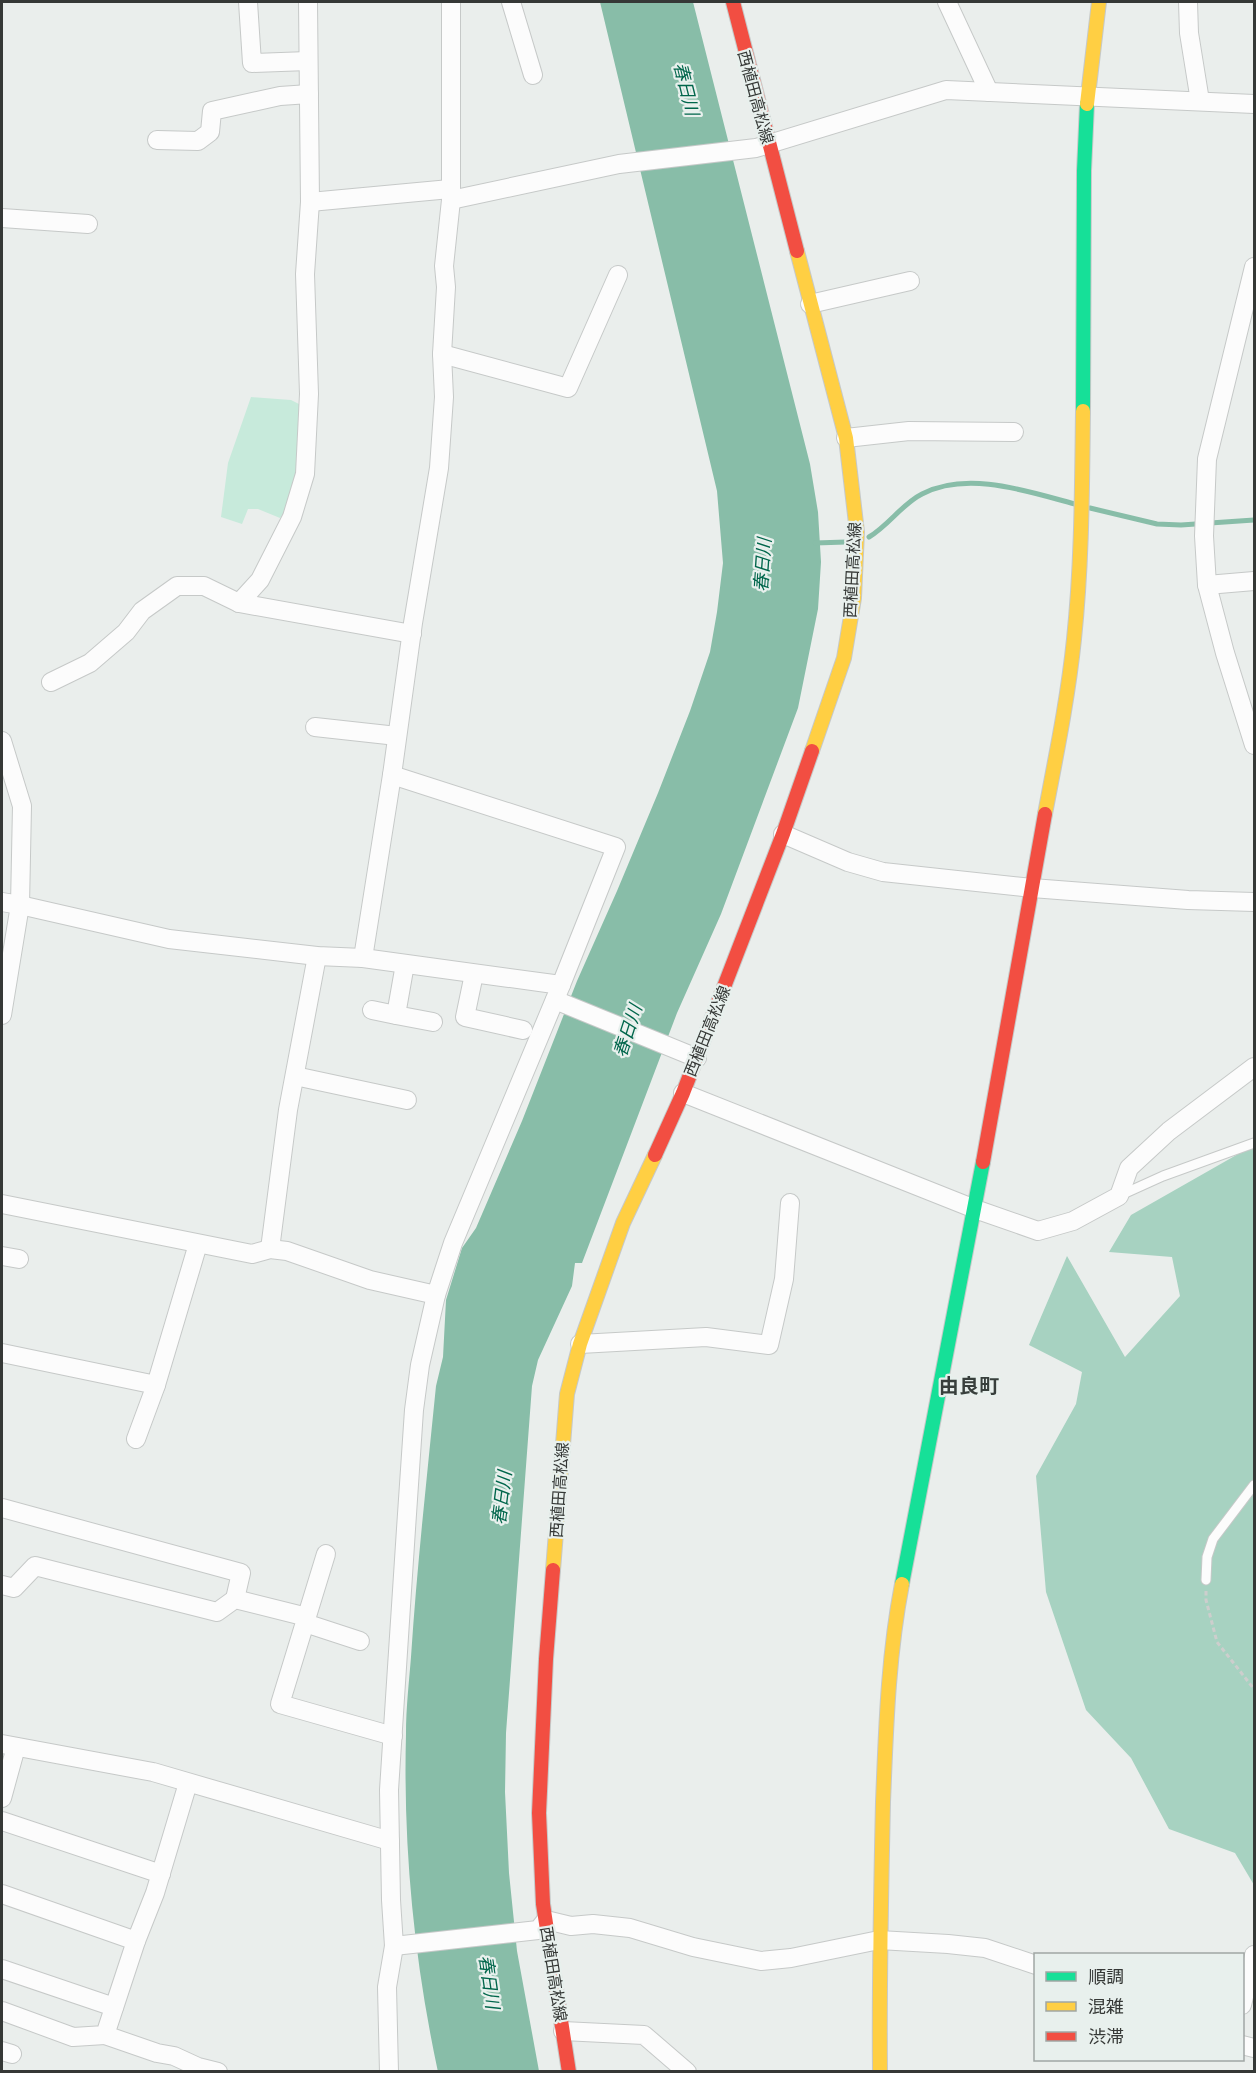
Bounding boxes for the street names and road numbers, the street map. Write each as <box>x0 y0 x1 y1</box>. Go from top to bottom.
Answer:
street label: 西植田高松線 <box>735 49 776 146</box>
street label: 西植田高松線 <box>841 522 864 618</box>
street label: 西植田高松線 <box>682 983 733 1079</box>
street label: 西植田高松線 <box>548 1442 571 1539</box>
street label: 西植田高松線 <box>538 1925 569 2023</box>

